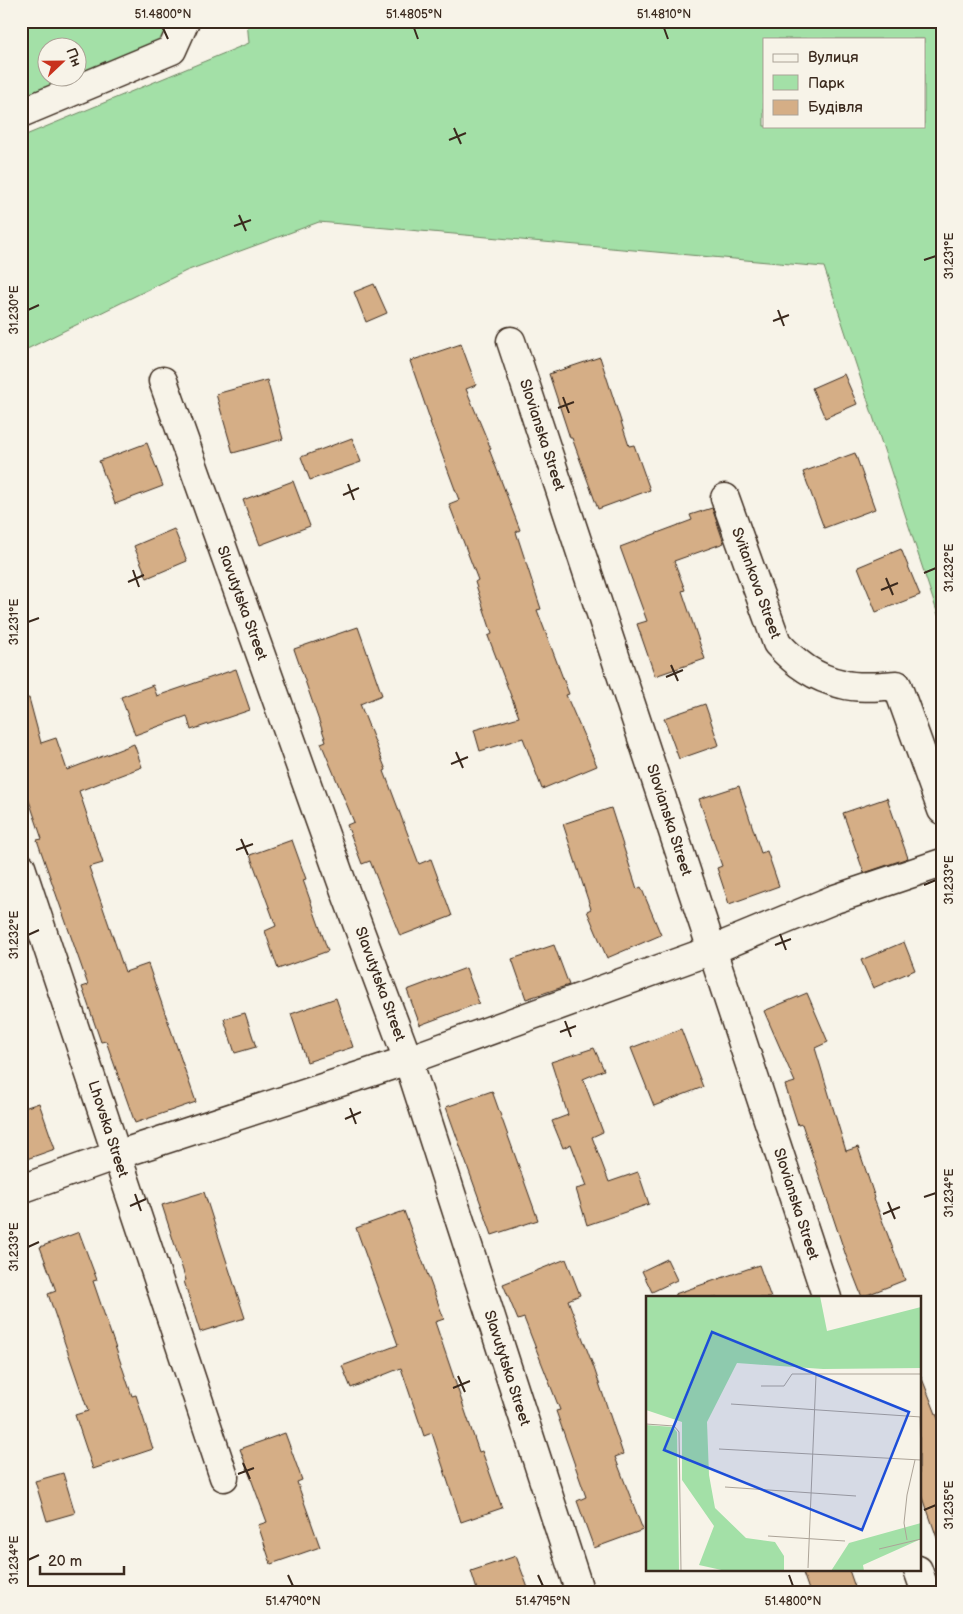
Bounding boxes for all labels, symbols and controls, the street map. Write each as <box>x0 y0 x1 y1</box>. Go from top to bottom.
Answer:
text: 51.4800°N <box>135 7 191 22</box>
text: 51.4805°N <box>386 7 442 22</box>
text: 51.4810°N <box>637 7 691 22</box>
north arrow <box>38 38 88 88</box>
legend <box>763 38 926 128</box>
text: Пн <box>62 45 85 69</box>
text: Вулиця <box>808 48 859 67</box>
text: Парк <box>808 74 845 93</box>
text: Будівля <box>808 98 863 117</box>
text: 31.231°E <box>942 233 957 279</box>
text: 31.230°E <box>7 285 22 335</box>
street label: Slovianska Street <box>515 377 569 494</box>
street label: Svitankova Street <box>727 525 785 642</box>
street label: Slavutytska Street <box>213 543 272 663</box>
text: 31.232°E <box>942 544 957 592</box>
text: 31.231°E <box>7 599 22 645</box>
street label: Slovianska Street <box>642 762 696 879</box>
text: 31.233°E <box>942 855 957 905</box>
text: 31.232°E <box>7 911 22 959</box>
street label: Slavutytska Street <box>351 924 410 1044</box>
street label: Lhovska Street <box>83 1078 133 1180</box>
street label: Slovianska Street <box>769 1146 823 1263</box>
text: 31.234°E <box>942 1168 957 1217</box>
text: 31.233°E <box>7 1222 22 1272</box>
inset map <box>646 1296 920 1572</box>
street label: Slavutytska Street <box>479 1308 535 1428</box>
text: 31.235°E <box>942 1481 957 1529</box>
text: 31.234°E <box>7 1535 22 1584</box>
scale bar <box>40 1544 124 1576</box>
text: 20 m <box>48 1552 82 1571</box>
text: 51.4790°N <box>265 1594 321 1609</box>
text: 51.4795°N <box>515 1594 571 1609</box>
text: 51.4800°N <box>765 1594 821 1609</box>

